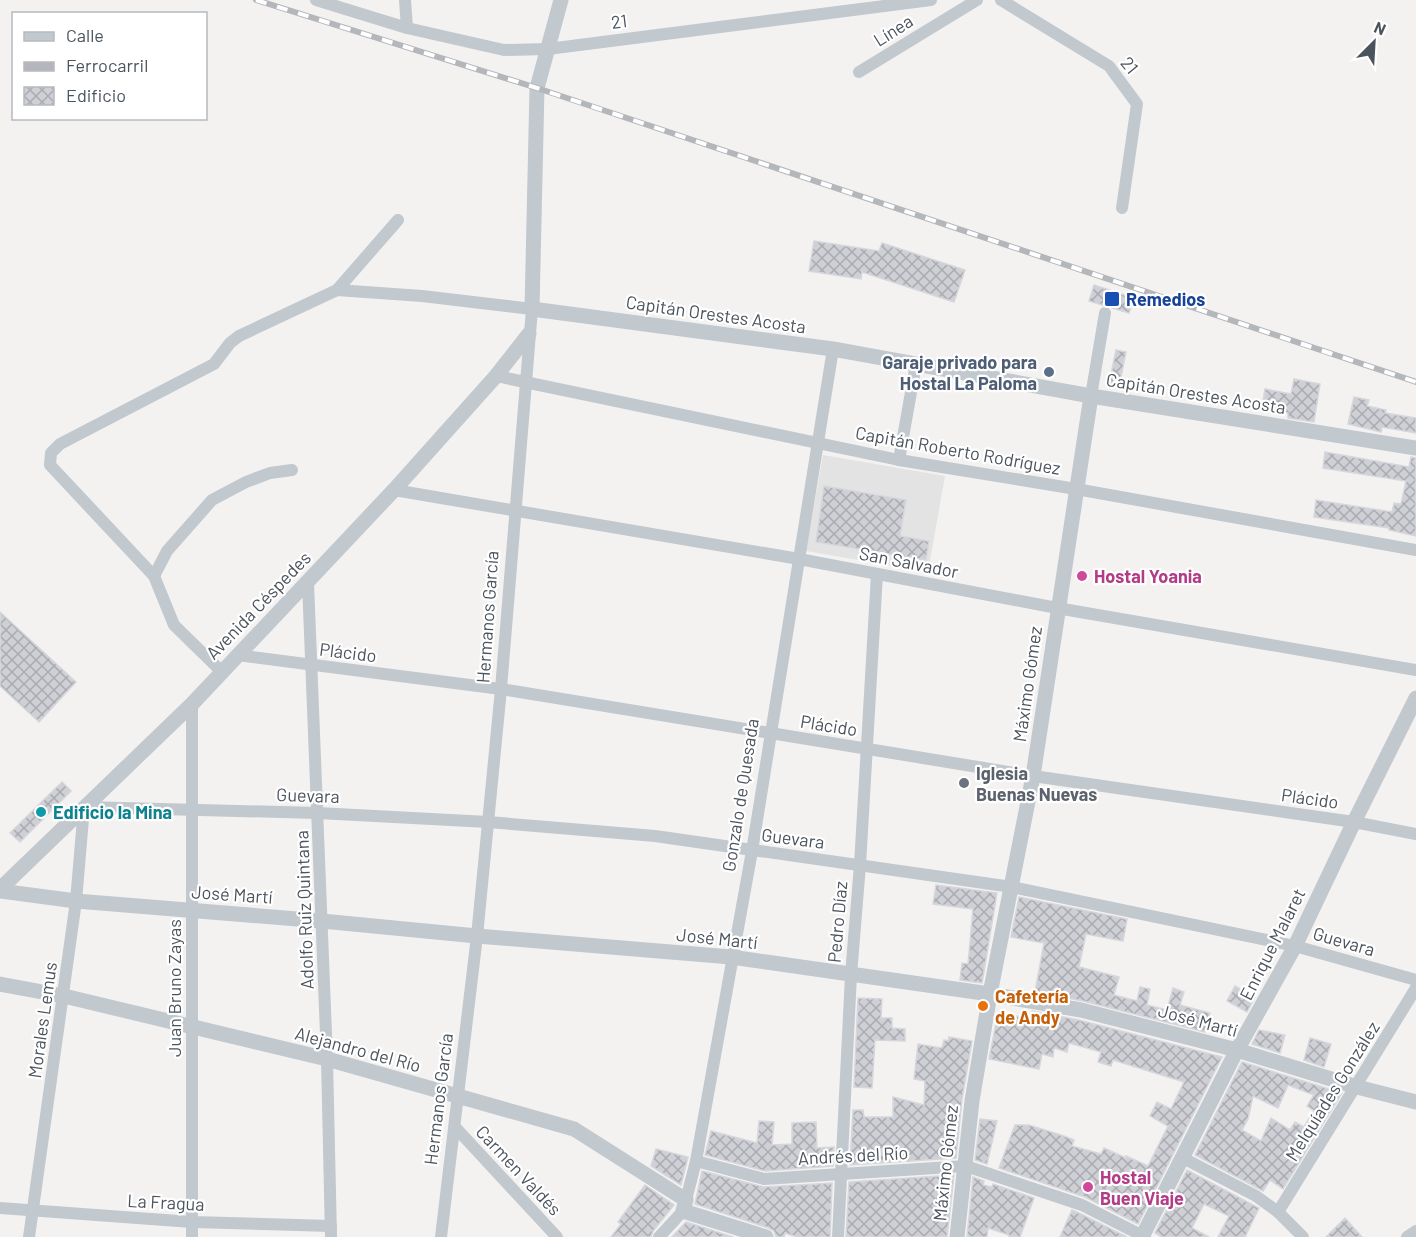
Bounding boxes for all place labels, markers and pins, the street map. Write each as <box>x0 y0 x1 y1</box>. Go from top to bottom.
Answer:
place label: Remedios <box>1126 288 1205 310</box>
marker: Remedios <box>1103 290 1121 308</box>
place label: Garaje privado para Hostal La Paloma <box>882 351 1037 394</box>
marker: Garaje privado para Hostal La Paloma <box>1042 365 1056 379</box>
place label: Hostal Yoania <box>1094 565 1202 587</box>
marker: Hostal Yoania <box>1075 569 1089 583</box>
place label: Iglesia Buenas Nuevas <box>976 762 1097 805</box>
marker: Iglesia Buenas Nuevas <box>957 776 971 790</box>
place label: Edificio la Mina <box>53 801 172 823</box>
marker: Edificio la Mina <box>34 805 48 819</box>
place label: Cafetería de Andy <box>995 985 1068 1028</box>
marker: Cafetería de Andy <box>976 999 990 1013</box>
place label: Hostal Buen Viaje <box>1100 1166 1184 1209</box>
marker: Hostal Buen Viaje <box>1081 1180 1095 1194</box>

